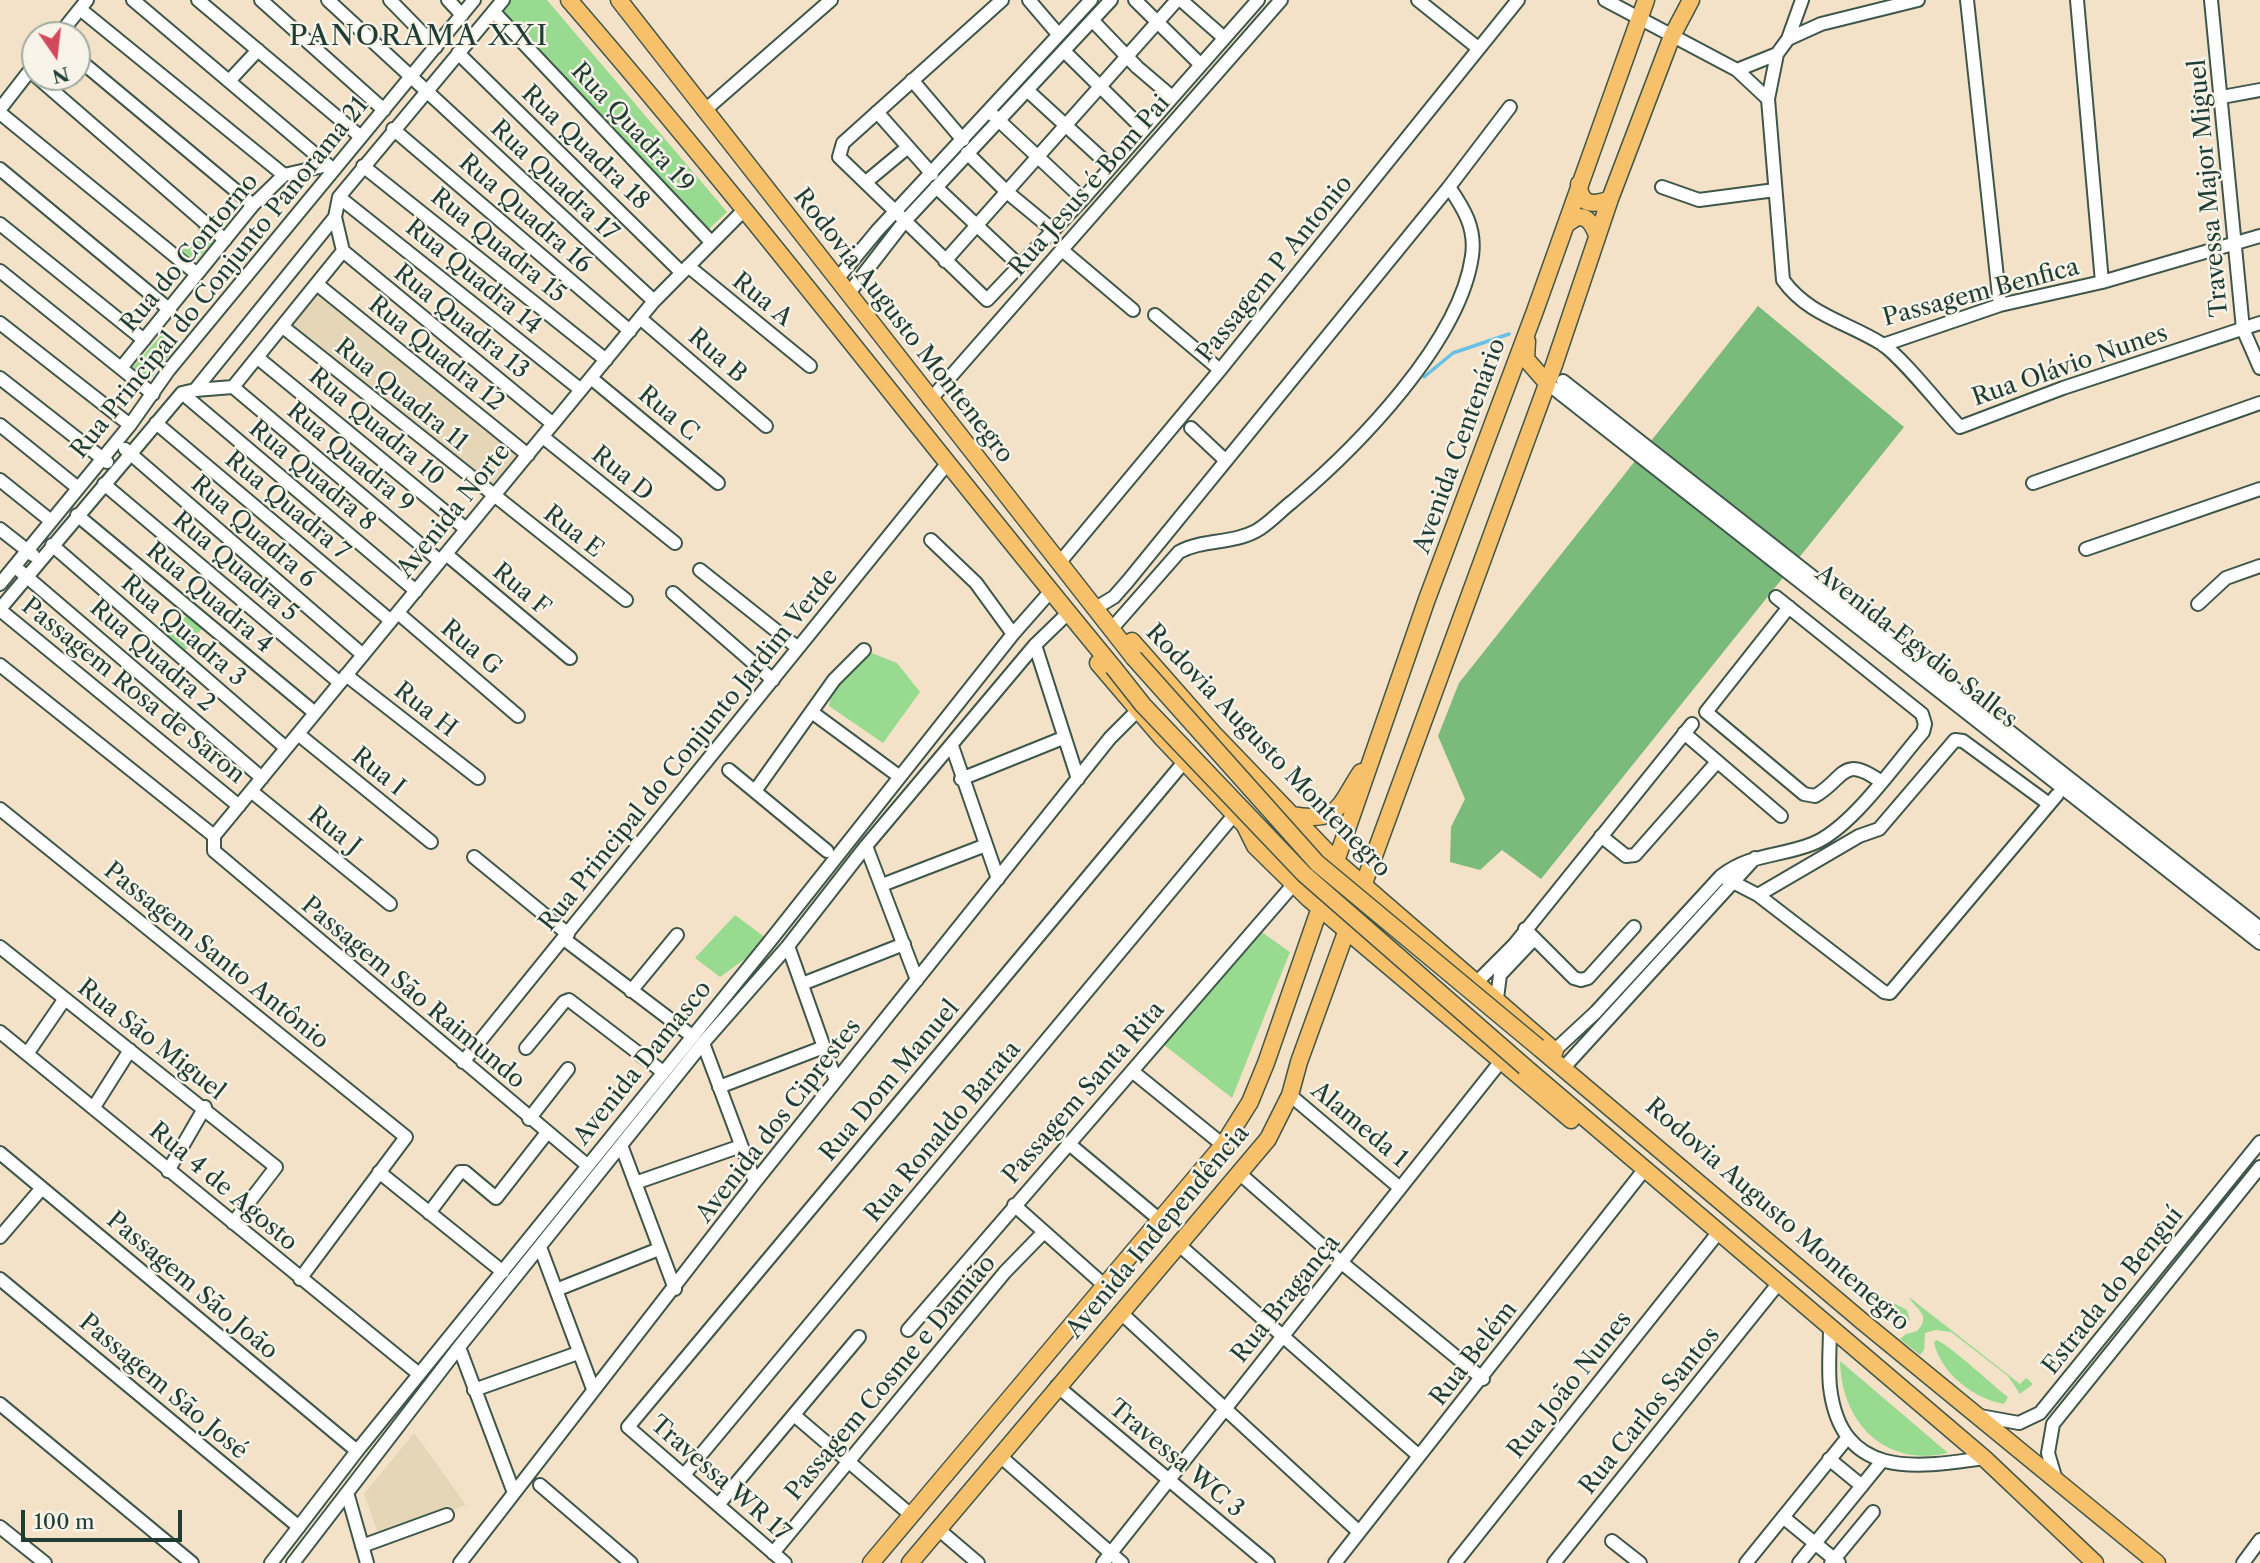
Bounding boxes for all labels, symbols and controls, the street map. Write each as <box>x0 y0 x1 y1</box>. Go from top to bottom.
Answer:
district label: PANORAMA XXI <box>291 20 547 54</box>
north arrow <box>21 21 91 91</box>
street label: Rua Quadra 19 <box>565 57 699 199</box>
street label: Travessa Major Miguel <box>2183 58 2235 318</box>
text: N <box>50 62 72 88</box>
street label: Rua Quadra 18 <box>515 80 655 216</box>
street label: Rua Jesus é Bom Pai <box>1003 90 1177 282</box>
street label: Rua Principal do Conjunto Panorama 21 <box>65 92 375 464</box>
street label: Rua Quadra 17 <box>484 114 624 248</box>
street label: Rua Quadra 16 <box>453 148 597 280</box>
street label: Rua do Contorno <box>115 168 265 338</box>
street label: Passagem P Antonio <box>1191 170 1359 368</box>
street label: Rua Quadra 15 <box>425 183 571 309</box>
street label: Rodovia Augusto Montenegro <box>787 183 1019 469</box>
street label: Rua Quadra 14 <box>399 213 547 341</box>
street label: Passagem Benfica <box>1880 253 2082 333</box>
street label: Rua Quadra 13 <box>388 259 534 385</box>
street label: Rua A <box>726 267 798 333</box>
street label: Rua Quadra 12 <box>362 290 510 418</box>
street label: Rua Olávio Nunes <box>1969 319 2171 413</box>
street label: Rua B <box>682 323 752 389</box>
street label: Rua Quadra 11 <box>329 333 473 457</box>
street label: Avenida Centenário <box>1408 335 1512 557</box>
street label: Rua Quadra 10 <box>302 362 450 492</box>
street label: Rua C <box>632 381 704 447</box>
street label: Rua Quadra 9 <box>281 397 419 519</box>
street label: Rua Quadra 8 <box>243 415 381 537</box>
street label: Avenida Norte <box>391 438 517 584</box>
street label: Rua D <box>585 441 659 507</box>
street label: Rua Quadra 7 <box>219 445 355 567</box>
street label: Rua Quadra 6 <box>184 470 322 594</box>
street label: Rua E <box>537 500 609 564</box>
street label: Rua Quadra 5 <box>166 506 304 628</box>
street label: Rua Quadra 4 <box>140 537 278 659</box>
street label: Rua F <box>486 557 556 623</box>
street label: Avenida Egydio Salles <box>1809 559 2023 735</box>
street label: Rua Principal do Conjunto Jardim Verde <box>534 563 844 937</box>
street label: Rua Quadra 3 <box>115 569 251 693</box>
street label: Passagem Rosa de Saron <box>16 592 250 790</box>
street label: Rua Quadra 2 <box>84 594 220 718</box>
street label: Rua G <box>435 614 507 682</box>
street label: Rodovia Augusto Montenegro <box>1139 618 1397 884</box>
street label: Rua H <box>388 677 462 743</box>
street label: Rua I <box>345 742 411 802</box>
street label: Rua J <box>302 801 366 861</box>
street label: Passagem Santo Antônio <box>98 856 334 1056</box>
street label: Passagem São Raimundo <box>295 891 531 1095</box>
street label: Rua São Miguel <box>72 974 230 1106</box>
street label: Avenida Damasco <box>568 975 718 1151</box>
street label: Rua Dom Manuel <box>814 995 966 1167</box>
street label: Passagem Santa Rita <box>997 996 1171 1190</box>
street label: Avenida dos Ciprestes <box>690 1013 868 1229</box>
street label: Rua Ronaldo Barata <box>859 1036 1027 1228</box>
street label: Alameda 1 <box>1305 1076 1413 1174</box>
street label: Rodovia Augusto Montenegro <box>1639 1092 1915 1338</box>
street label: Rua 4 de Agosto <box>143 1117 303 1257</box>
street label: Avenida Independência <box>1060 1120 1256 1344</box>
street label: Estrada do Benguí <box>2037 1201 2189 1381</box>
street label: Passagem São João <box>100 1206 284 1366</box>
street label: Rua Bragança <box>1226 1229 1346 1369</box>
street label: Passagem Cosme e Damião <box>780 1250 1002 1506</box>
street label: Rua Belém <box>1424 1296 1524 1412</box>
street label: Rua João Nunes <box>1502 1306 1638 1464</box>
street label: Passagem São José <box>73 1308 253 1466</box>
street label: Rua Carlos Santos <box>1574 1322 1726 1500</box>
street label: Travessa WC 3 <box>1102 1394 1250 1524</box>
street label: Travessa WR 17 <box>644 1410 796 1548</box>
scale bar <box>24 1496 186 1540</box>
text: 100 m <box>34 1509 95 1534</box>

